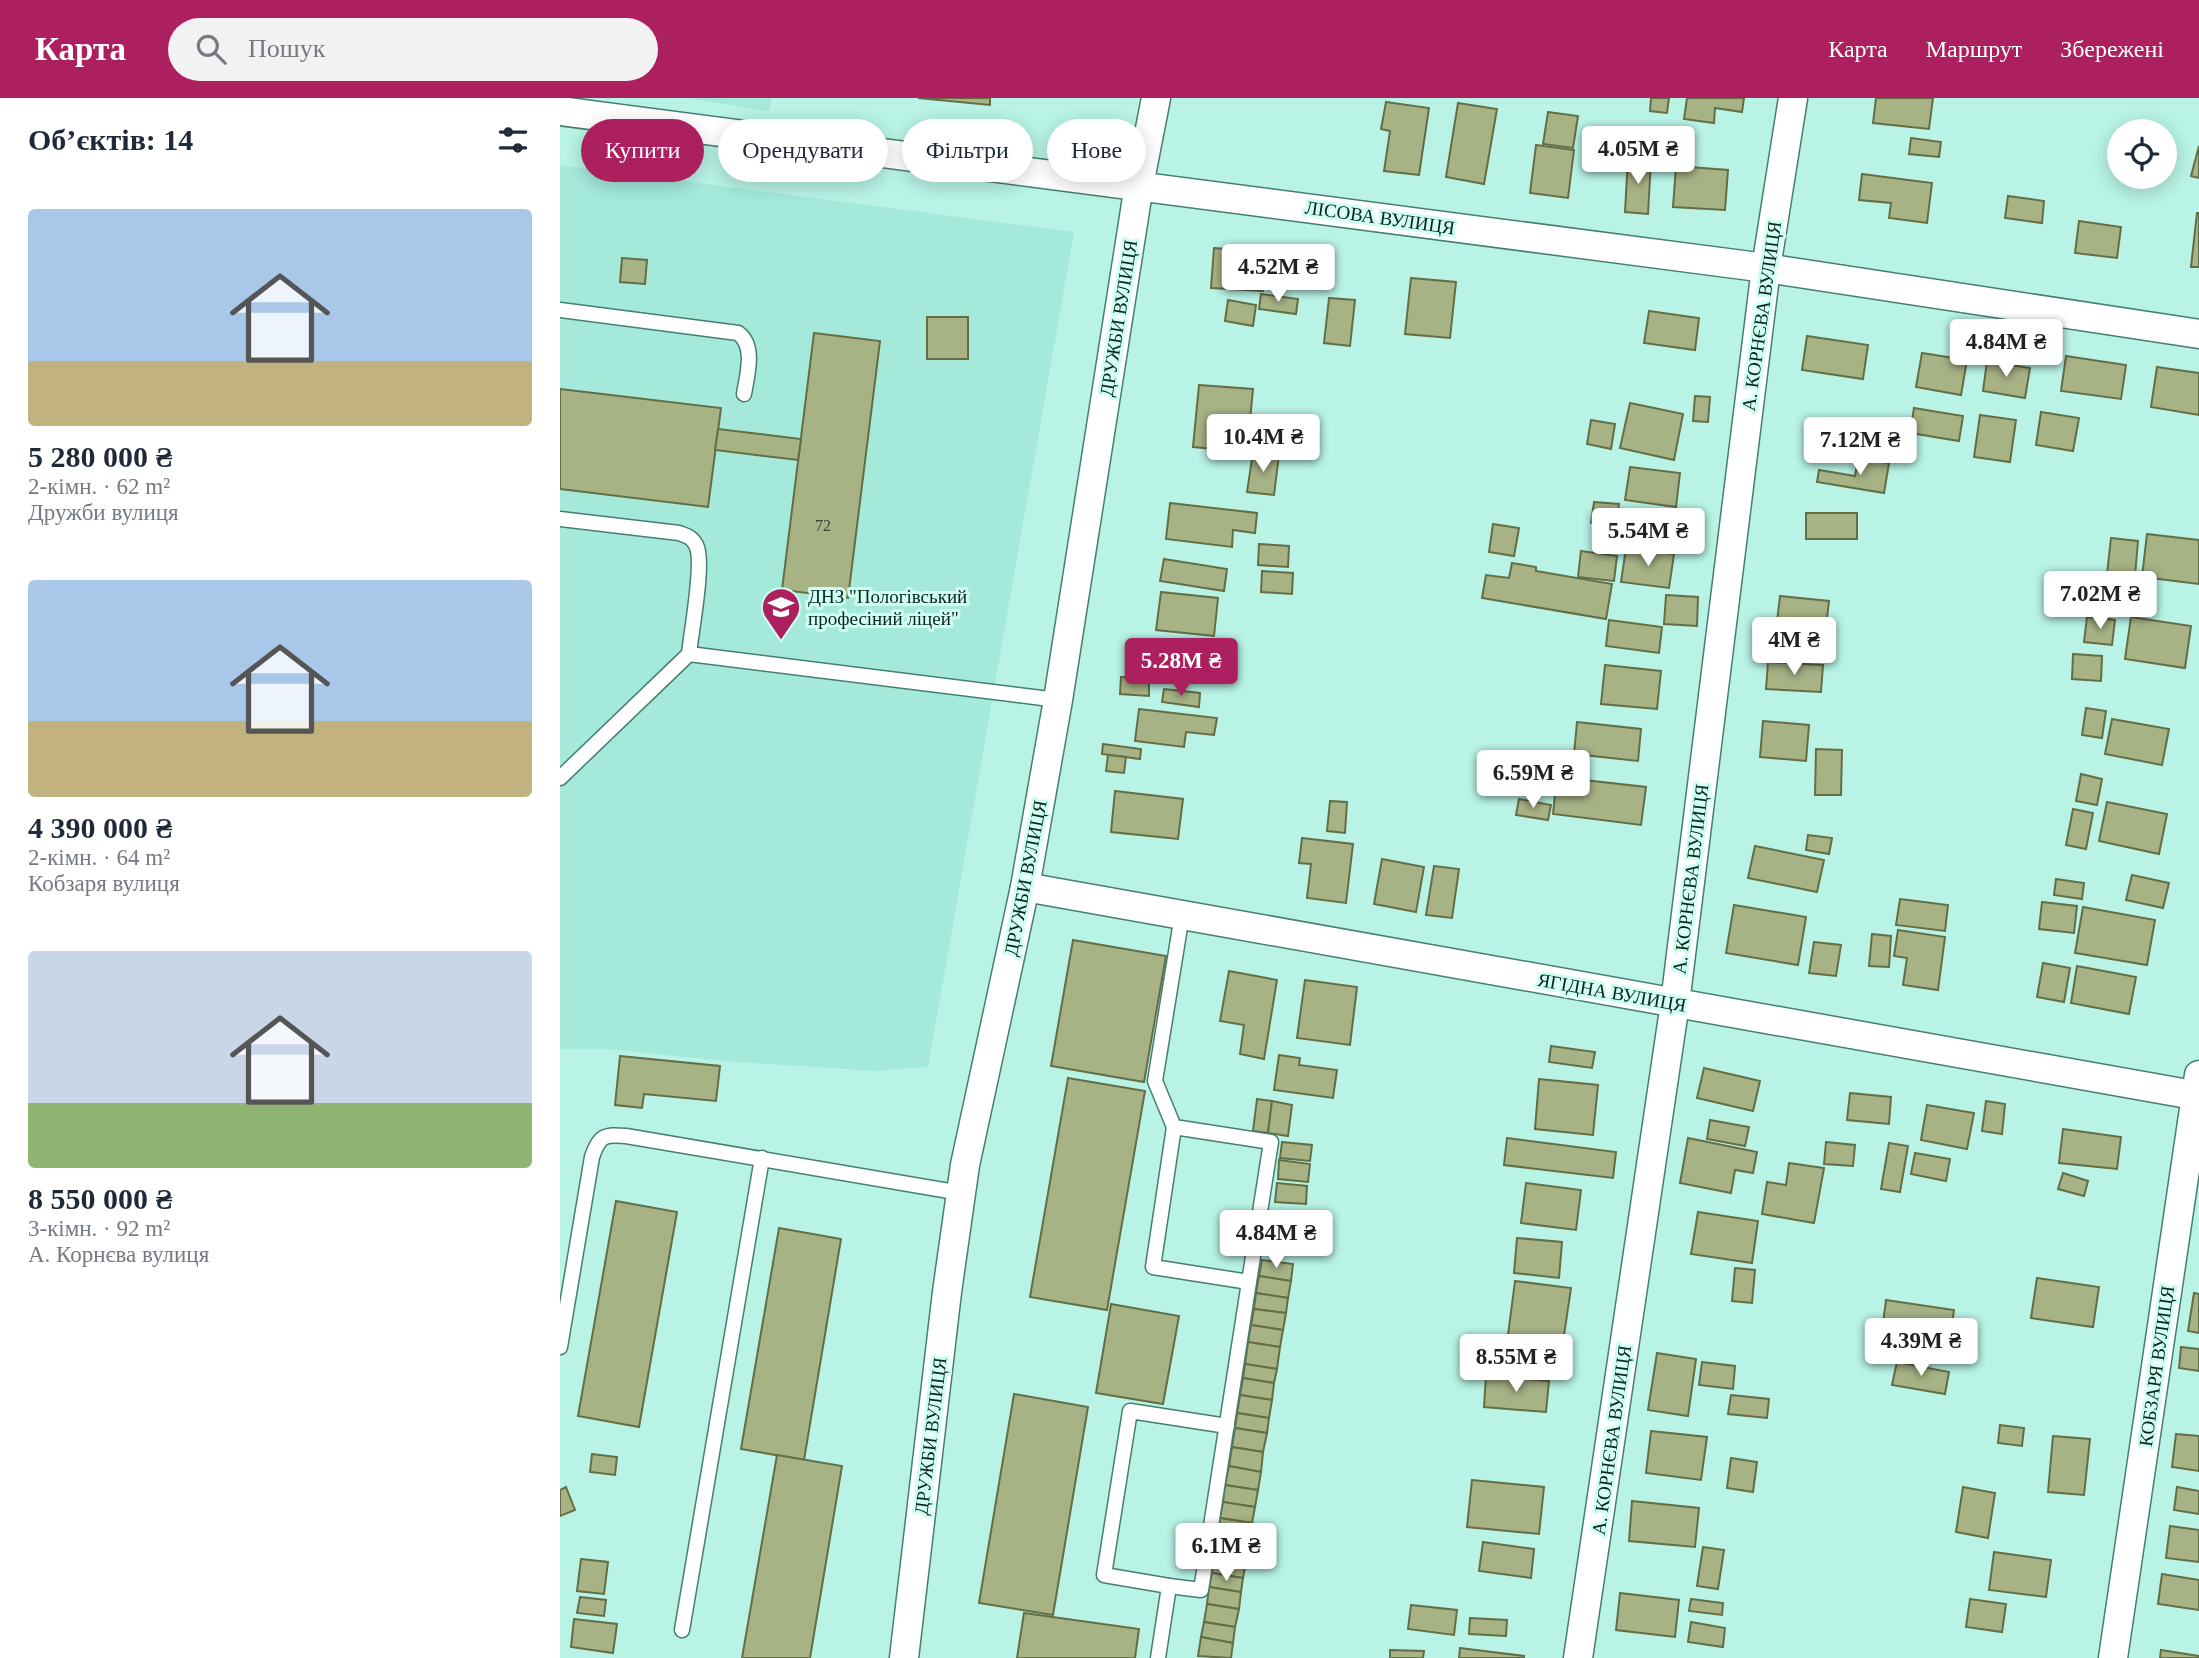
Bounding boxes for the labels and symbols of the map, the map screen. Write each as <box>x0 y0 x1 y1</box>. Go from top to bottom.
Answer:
pin: 4.05M ₴ <box>1573 126 1703 186</box>
street label: ЛІСОВА ВУЛИЦЯ <box>1304 197 1456 238</box>
street label: А. КОРНЄВА ВУЛИЦЯ <box>1738 220 1785 412</box>
street label: ДРУЖБИ ВУЛИЦЯ <box>1096 238 1141 398</box>
pin: 4.52M ₴ <box>1213 244 1343 304</box>
pin: 4.84M ₴ <box>1941 320 2071 379</box>
pin: 10.4M ₴ <box>1198 414 1328 474</box>
pin: 7.12M ₴ <box>1795 418 1925 477</box>
pin: 5.54M ₴ <box>1583 508 1713 568</box>
house number: 72 <box>815 517 831 534</box>
pin: 7.02M ₴ <box>2035 572 2165 631</box>
school or university icon: ДНЗ "Пологівський професіний ліцей" <box>760 586 802 641</box>
place label: ДНЗ "Пологівський професіний ліцей" <box>808 586 967 629</box>
pin: 4M ₴ <box>1753 618 1835 677</box>
pin: 5.28M ₴ <box>1116 638 1246 698</box>
pin: 6.59M ₴ <box>1468 750 1598 810</box>
street label: А. КОРНЄВА ВУЛИЦЯ <box>1668 782 1713 975</box>
street label: ДРУЖБИ ВУЛИЦЯ <box>1000 798 1051 958</box>
street label: ЯГІДНА ВУЛИЦЯ <box>1536 969 1688 1016</box>
pin: 4.84M ₴ <box>1211 1210 1341 1270</box>
street label: КОБЗАРЯ ВУЛИЦЯ <box>2135 1284 2178 1448</box>
pin: 4.39M ₴ <box>1856 1318 1986 1378</box>
pin: 8.55M ₴ <box>1451 1334 1581 1394</box>
street label: А. КОРНЄВА ВУЛИЦЯ <box>1588 1344 1635 1536</box>
street label: ДРУЖБИ ВУЛИЦЯ <box>910 1356 951 1516</box>
pin: 6.1M ₴ <box>1169 1524 1283 1583</box>

